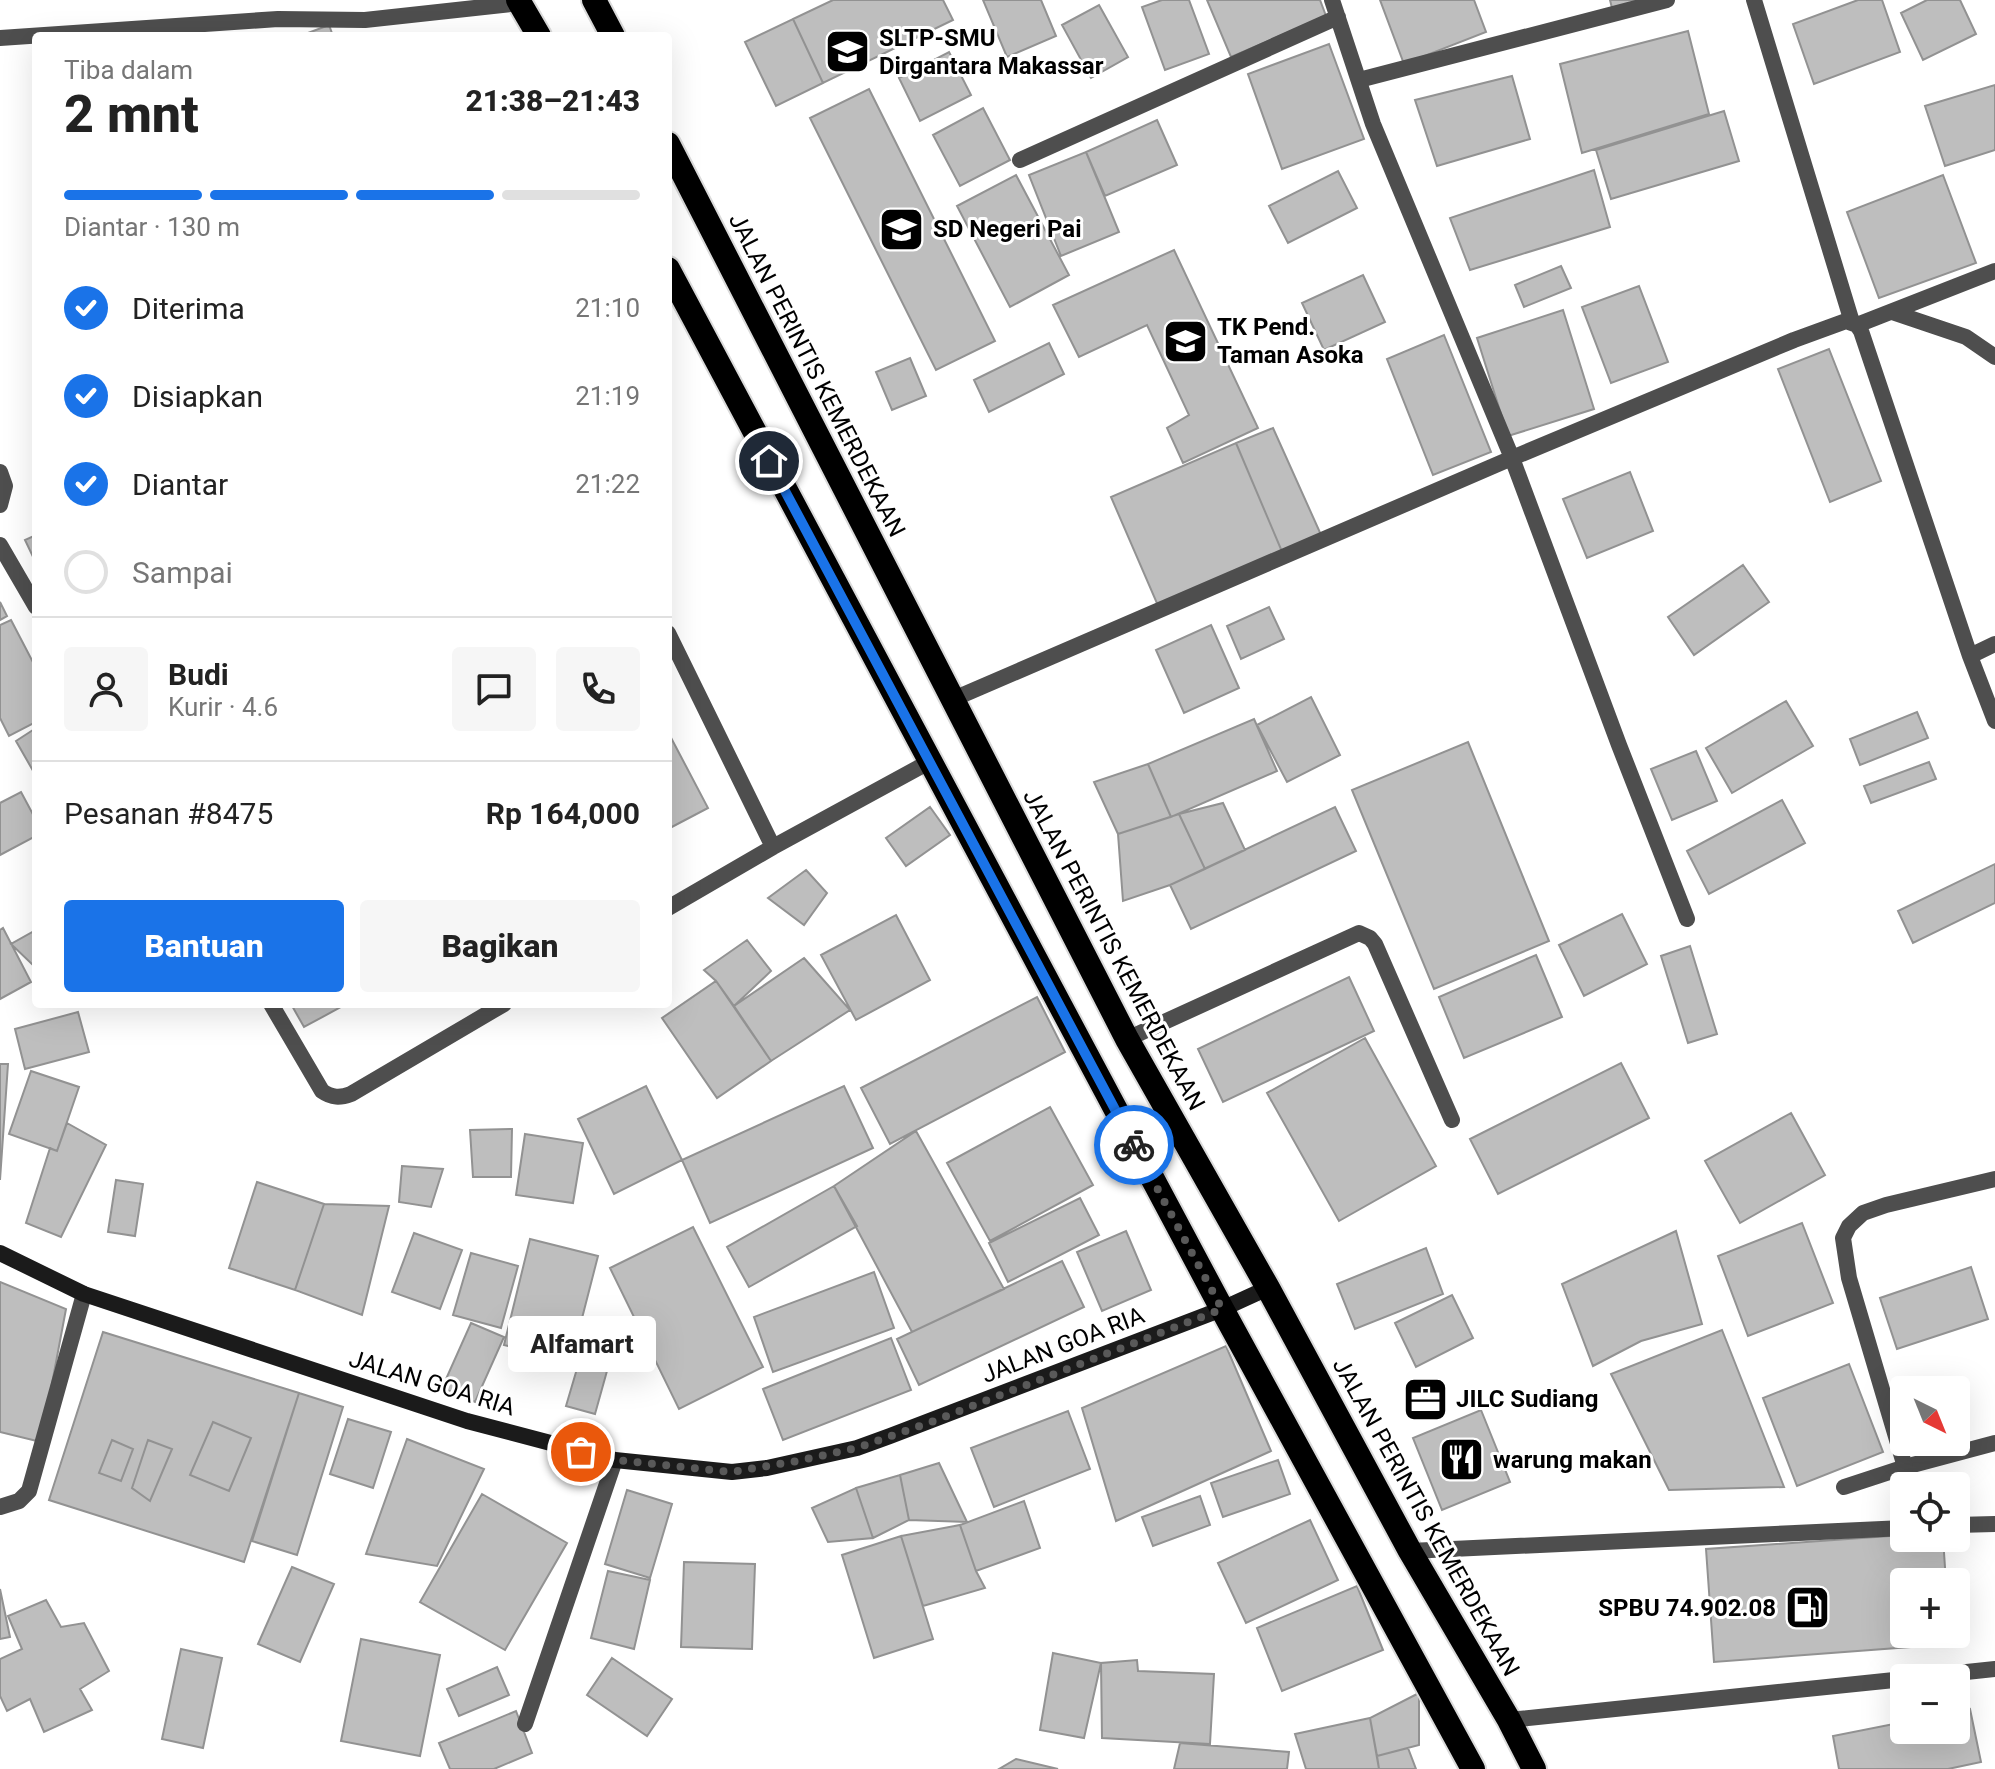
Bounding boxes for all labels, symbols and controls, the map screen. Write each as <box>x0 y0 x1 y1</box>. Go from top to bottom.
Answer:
place label: SLTP-SMU Dirgantara Makassar <box>879 24 1104 80</box>
school or university icon: SLTP-SMU Dirgantara Makassar <box>824 28 872 76</box>
text: Tiba dalam <box>64 55 193 85</box>
text: 21:38–21:43 <box>465 83 640 118</box>
text: 2 mnt <box>64 84 199 145</box>
school or university icon: SD Negeri Pai <box>878 205 926 253</box>
street label: JALAN PERINTIS KEMERDEKAAN <box>723 209 911 541</box>
text: Diantar · 130 m <box>64 212 240 242</box>
place label: SD Negeri Pai <box>933 215 1082 243</box>
icon: check <box>64 286 108 330</box>
text: Diterima <box>132 291 245 326</box>
text: 21:10 <box>575 293 640 323</box>
place label: TK Pend. Taman Asoka <box>1217 313 1364 369</box>
school or university icon: TK Pend. Taman Asoka <box>1162 317 1210 365</box>
icon: check <box>64 374 108 418</box>
text: Disiapkan <box>132 379 263 414</box>
text: 21:19 <box>575 381 640 411</box>
pin <box>735 427 803 495</box>
icon: home <box>747 439 791 483</box>
icon: check <box>64 462 108 506</box>
text: Diantar <box>132 467 228 502</box>
text: 21:22 <box>575 469 640 499</box>
text: Sampai <box>132 555 233 590</box>
button: person <box>64 647 148 731</box>
button: chat <box>452 647 536 731</box>
button: phone <box>556 647 640 731</box>
text: Budi <box>168 657 229 692</box>
text: Kurir · 4.6 <box>168 692 278 722</box>
street label: JALAN PERINTIS KEMERDEKAAN <box>1017 785 1211 1115</box>
text: Pesanan #8475 <box>64 796 273 831</box>
text: Rp 164,000 <box>486 796 640 831</box>
button: Bantuan <box>64 900 344 992</box>
button: Bagikan <box>360 900 640 992</box>
courier <box>1094 1105 1174 1185</box>
icon: bike <box>1112 1123 1156 1167</box>
street label: JALAN GOA RIA <box>978 1301 1149 1389</box>
callout: Alfamart <box>507 1316 655 1372</box>
text: Alfamart <box>530 1329 634 1359</box>
street label: JALAN GOA RIA <box>346 1344 519 1422</box>
street label: JALAN PERINTIS KEMERDEKAAN <box>1327 1353 1525 1681</box>
office icon: JILC Sudiang <box>1401 1375 1449 1423</box>
north arrow <box>1890 1376 1970 1456</box>
map controls <box>1890 1376 1970 1744</box>
place label: JILC Sudiang <box>1456 1385 1598 1413</box>
pin <box>547 1418 615 1486</box>
icon: bag <box>559 1430 603 1474</box>
restaurant icon: warung makan <box>1438 1436 1486 1484</box>
place label: warung makan <box>1493 1446 1652 1474</box>
button: locate <box>1890 1472 1970 1552</box>
button: + <box>1890 1568 1970 1648</box>
fuel station icon: SPBU 74.902.08 <box>1783 1584 1831 1632</box>
place label: SPBU 74.902.08 <box>1598 1594 1776 1622</box>
button: − <box>1890 1664 1970 1744</box>

